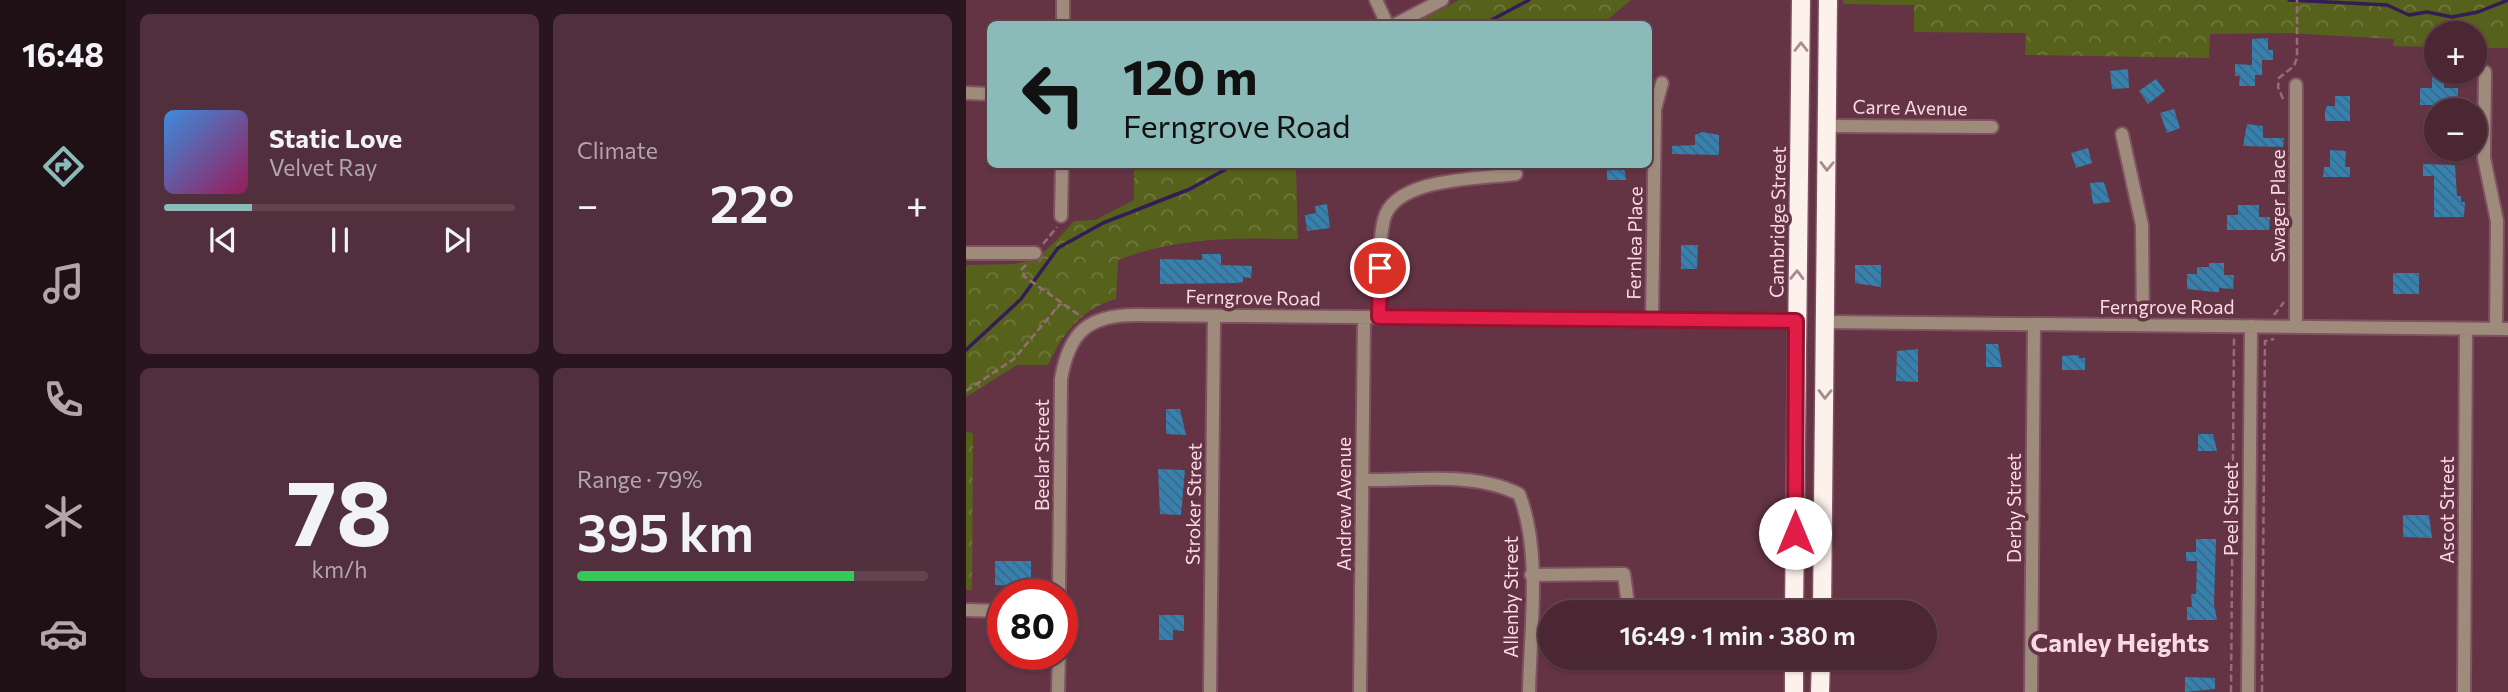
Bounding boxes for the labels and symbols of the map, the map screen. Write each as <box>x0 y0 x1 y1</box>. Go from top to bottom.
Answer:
one-way arrow <box>1793 42 1809 52</box>
street label: Carre Avenue <box>1852 94 1968 120</box>
street label: Cambridge Street <box>1764 146 1790 298</box>
street label: Swager Place <box>2266 149 2289 263</box>
one-way arrow <box>1820 161 1835 172</box>
street label: Fernlea Place <box>1622 186 1646 300</box>
pin <box>1350 238 1410 298</box>
one-way arrow <box>1790 269 1805 280</box>
street label: Ferngrove Road <box>1185 284 1321 310</box>
street label: Ferngrove Road <box>2100 295 2235 318</box>
one-way arrow <box>1817 389 1833 399</box>
street label: Beelar Street <box>1030 399 1053 511</box>
street label: Andrew Avenue <box>1332 437 1355 571</box>
street label: Stroker Street <box>1180 443 1206 565</box>
street label: Derby Street <box>2002 453 2025 563</box>
street label: Ascot Street <box>2435 456 2458 564</box>
street label: Peel Street <box>2219 462 2242 556</box>
position arrow <box>1758 496 1832 570</box>
street label: Allenby Street <box>1499 536 1522 658</box>
speed limit sign: 80 <box>987 579 1078 670</box>
district label: Canley Heights <box>2031 626 2209 657</box>

